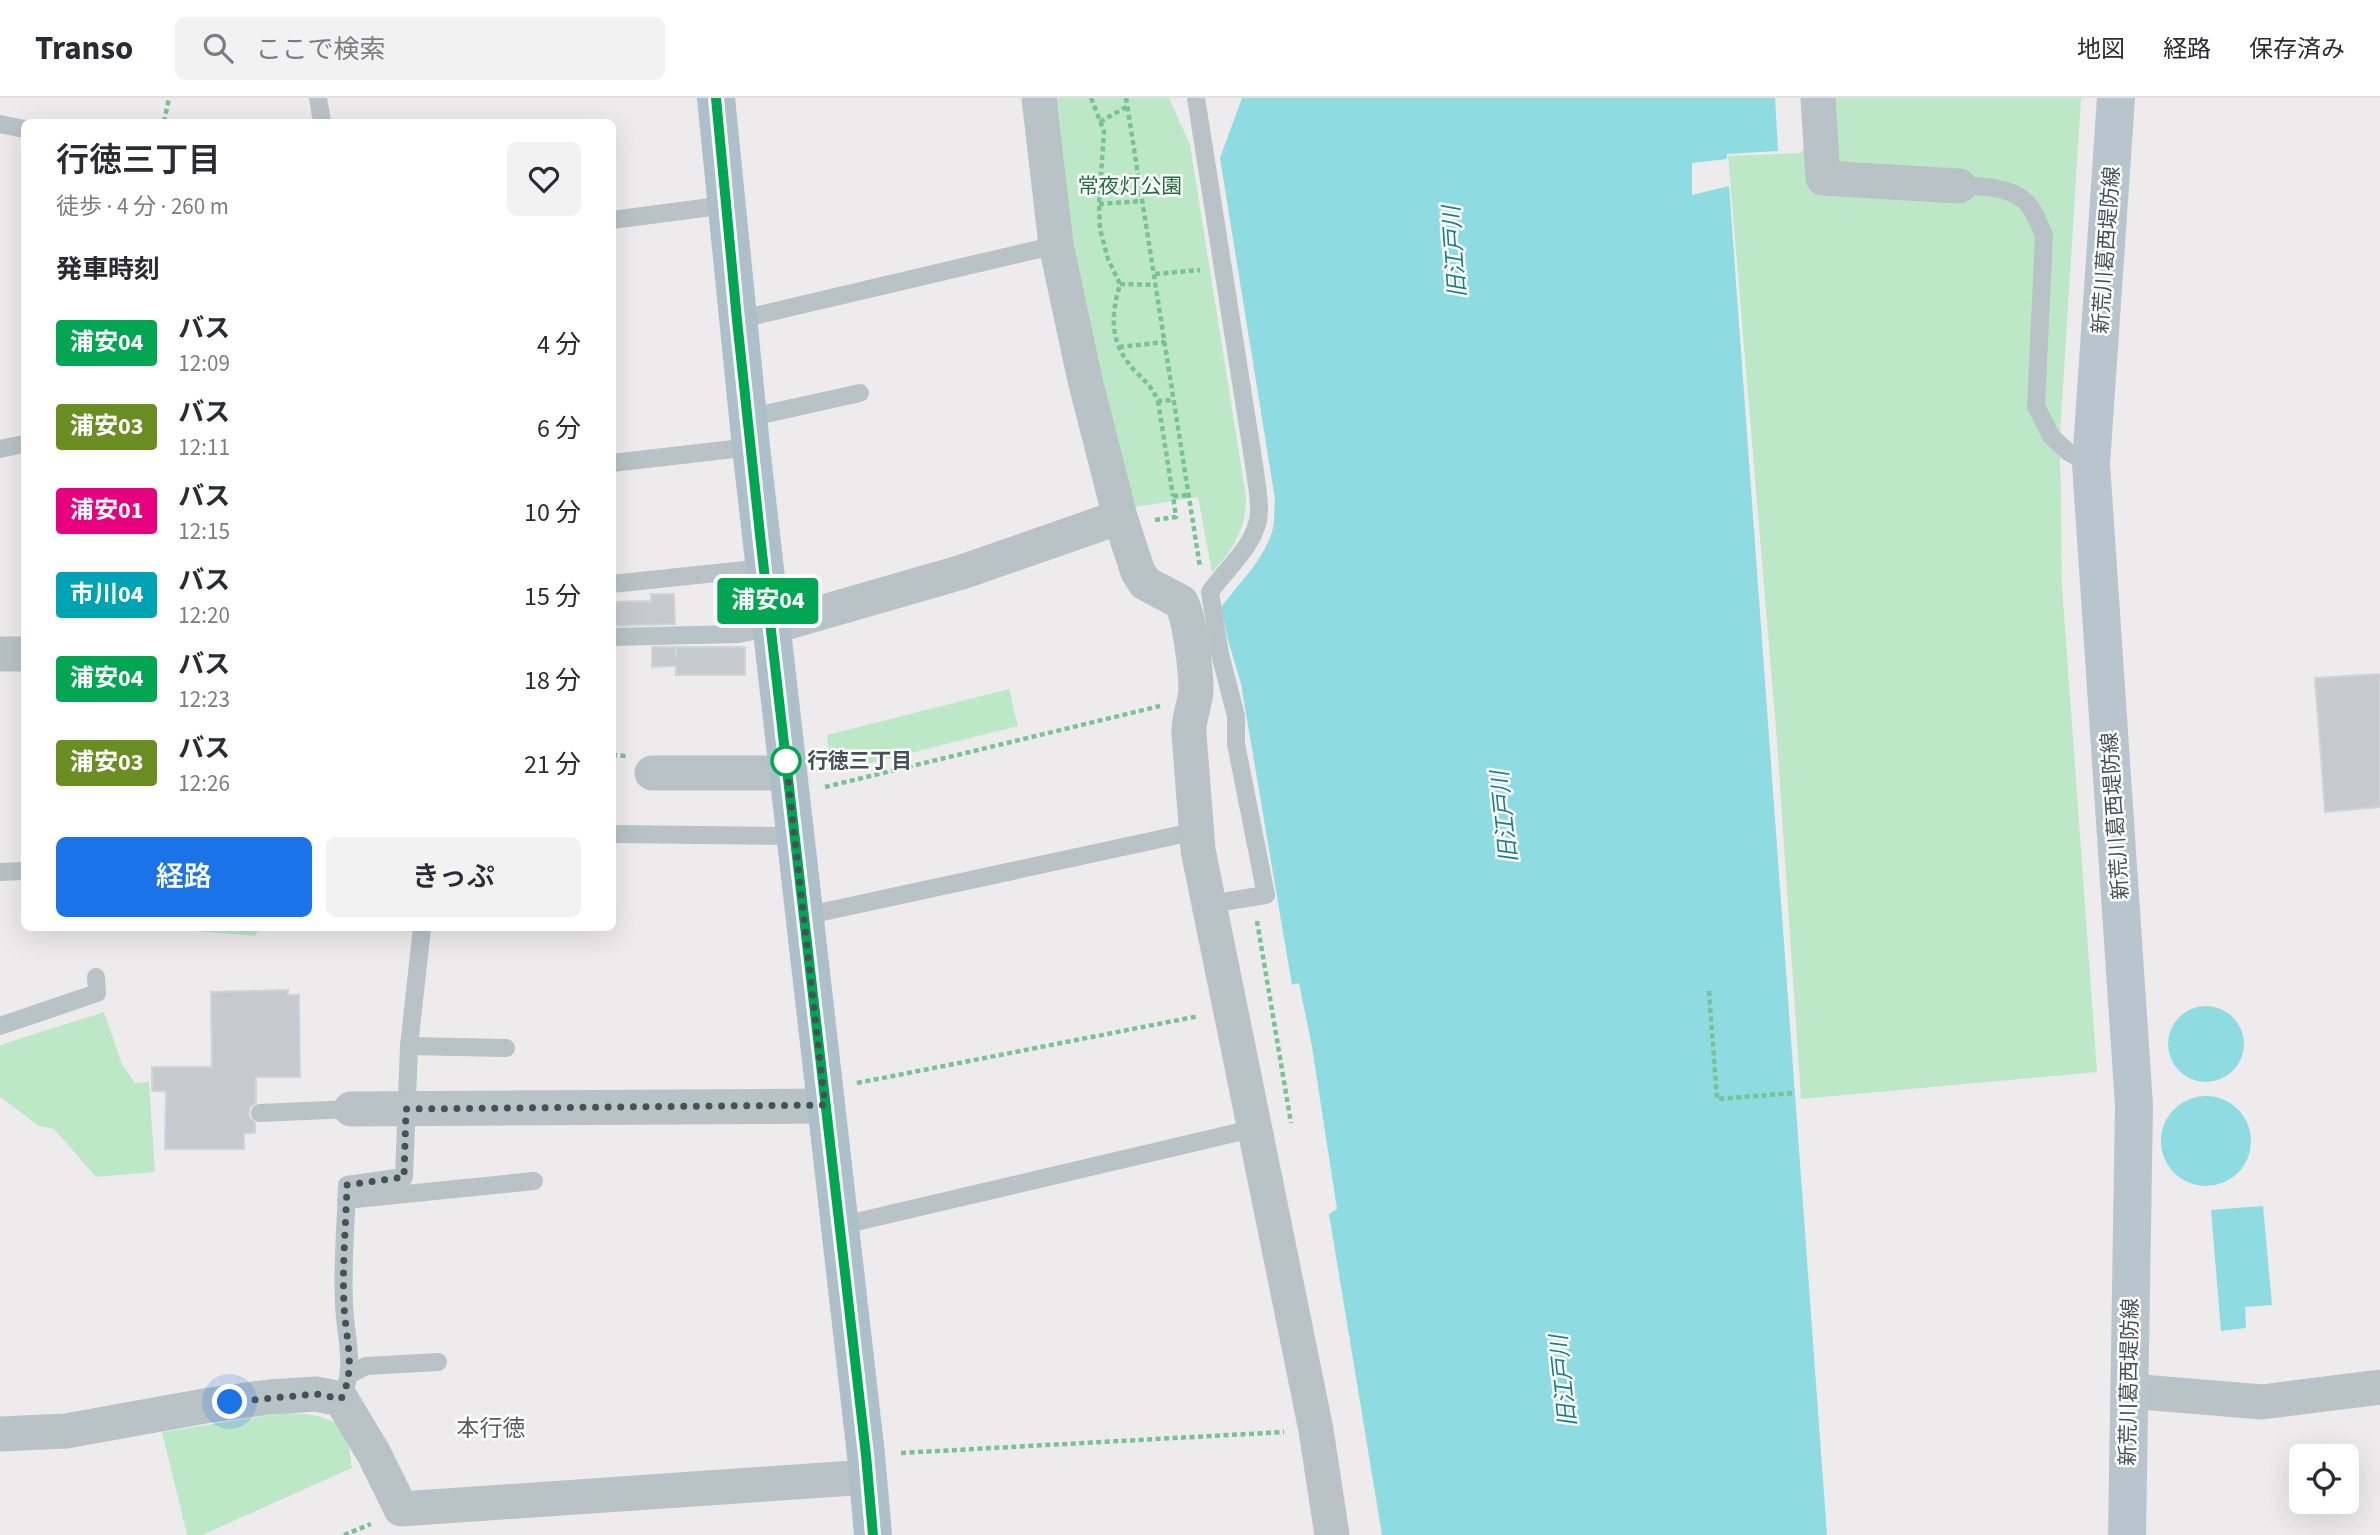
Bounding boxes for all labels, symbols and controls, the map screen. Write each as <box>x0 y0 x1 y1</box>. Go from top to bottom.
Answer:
search box <box>175 17 665 80</box>
text: Transo <box>35 25 133 72</box>
icon: search <box>199 29 237 67</box>
text: ここで検索 <box>255 31 385 68</box>
text: 地図 <box>2077 32 2125 67</box>
text: 経路 <box>2163 32 2211 67</box>
text: 保存済み <box>2249 32 2345 67</box>
text: 行徳三丁目 <box>56 137 221 184</box>
button: heart <box>507 142 581 216</box>
street label: 新荒川葛西堤防線 <box>2085 165 2127 335</box>
park label: 常夜灯公園 <box>1078 171 1183 201</box>
text: 徒歩 · 4 分 · 260 m <box>56 190 229 223</box>
water label: 旧江戸川 <box>1435 202 1474 299</box>
text: 発車時刻 <box>56 251 160 288</box>
text: バス <box>178 310 230 347</box>
text: 浦安04 <box>70 325 143 360</box>
text: 4 分 <box>537 326 581 363</box>
text: 12:09 <box>178 347 230 380</box>
text: バス <box>178 394 230 431</box>
text: 浦安03 <box>70 409 143 444</box>
text: 6 分 <box>537 410 581 447</box>
text: 12:11 <box>178 431 230 464</box>
text: バス <box>178 478 230 515</box>
text: 浦安01 <box>70 493 143 528</box>
text: 10 分 <box>524 494 581 531</box>
text: 12:15 <box>178 515 230 548</box>
text: バス <box>178 562 230 599</box>
text: 市川04 <box>70 577 143 612</box>
text: 15 分 <box>524 578 581 615</box>
line badge: 浦安04 <box>719 578 817 624</box>
text: 浦安04 <box>731 583 805 618</box>
text: 12:20 <box>178 599 230 632</box>
text: バス <box>178 646 230 683</box>
text: 浦安04 <box>70 661 143 696</box>
text: 18 分 <box>524 662 581 699</box>
text: 12:23 <box>178 683 230 716</box>
text: バス <box>178 730 230 767</box>
street label: 新荒川葛西堤防線 <box>2094 731 2136 901</box>
text: 浦安03 <box>70 745 143 780</box>
text: 21 分 <box>524 746 581 783</box>
marker: 行徳三丁目 <box>771 746 801 776</box>
place label: 行徳三丁目 <box>807 746 912 776</box>
water label: 旧江戸川 <box>1483 766 1526 864</box>
text: 12:26 <box>178 767 230 800</box>
button: 経路 <box>56 837 312 917</box>
button: きっぷ <box>326 837 581 917</box>
street label: 新荒川葛西堤防線 <box>2113 1298 2145 1466</box>
water label: 旧江戸川 <box>1542 1330 1585 1428</box>
your location <box>212 1384 247 1419</box>
district label: 本行徳 <box>457 1412 526 1445</box>
map controls <box>2289 1444 2359 1514</box>
button: locate <box>2289 1444 2359 1514</box>

